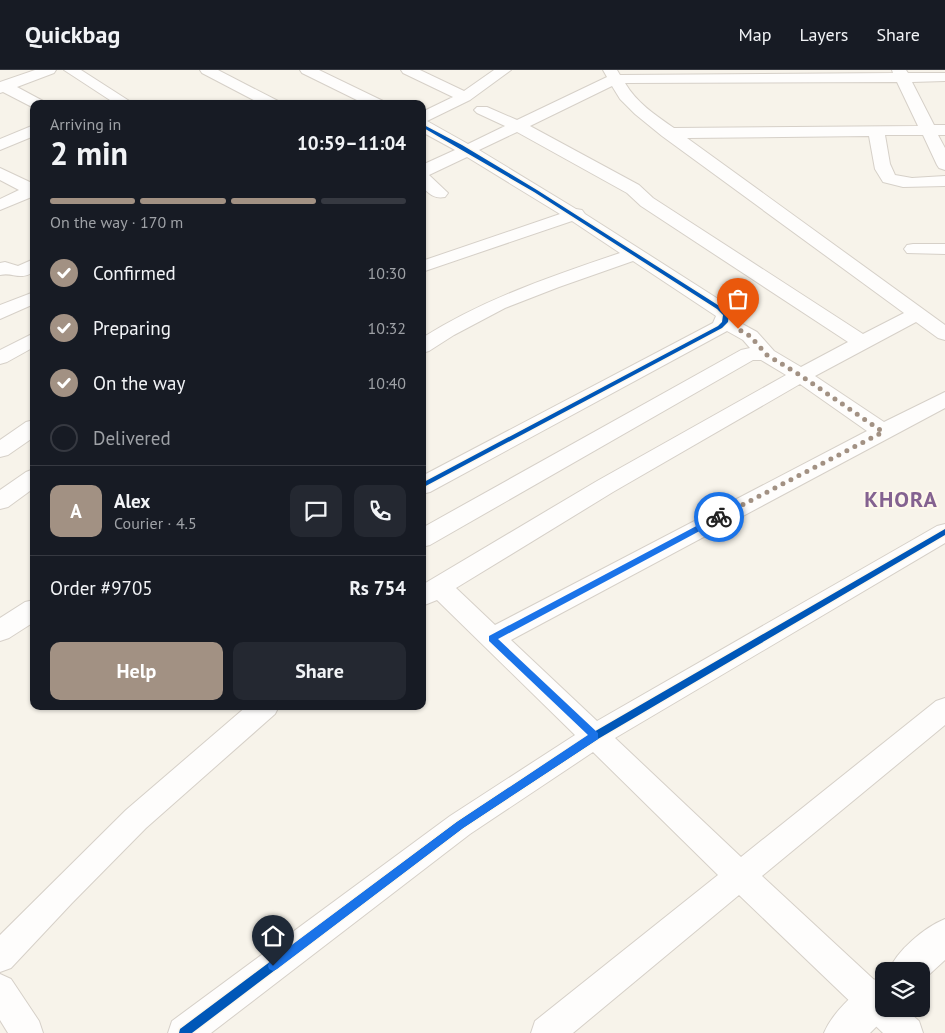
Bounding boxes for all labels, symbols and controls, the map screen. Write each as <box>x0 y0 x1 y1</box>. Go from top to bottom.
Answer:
text: Quickbag <box>25 19 120 50</box>
text: Map <box>739 23 771 46</box>
text: Layers <box>799 23 848 46</box>
text: Share <box>876 23 920 46</box>
text: Arriving in <box>50 114 121 134</box>
text: 10:59–11:04 <box>297 131 406 155</box>
text: 2 min <box>50 132 128 174</box>
text: On the way · 170 m <box>50 212 183 232</box>
icon: check <box>50 259 78 287</box>
text: Confirmed <box>93 261 176 285</box>
text: 10:30 <box>368 263 406 283</box>
pin <box>717 278 759 329</box>
icon: bag <box>724 285 752 313</box>
icon: check <box>50 314 78 342</box>
text: Preparing <box>93 316 171 340</box>
text: 10:32 <box>368 318 406 338</box>
icon: check <box>50 369 78 397</box>
text: On the way <box>93 371 185 395</box>
text: 10:40 <box>368 373 406 393</box>
text: Delivered <box>93 426 171 450</box>
button: chat <box>290 485 342 537</box>
button: phone <box>354 485 406 537</box>
district label: KHORA <box>864 485 938 513</box>
text: Alex <box>114 489 150 513</box>
courier <box>694 492 744 542</box>
text: A <box>70 499 82 523</box>
icon: bike <box>705 503 733 531</box>
text: Courier · 4.5 <box>114 513 197 533</box>
text: Order #9705 <box>50 576 153 600</box>
text: Rs 754 <box>349 576 406 600</box>
button: Help <box>50 642 223 700</box>
button: Share <box>233 642 406 700</box>
pin <box>252 915 294 966</box>
icon: home <box>259 922 287 950</box>
map controls <box>875 962 930 1017</box>
button: layers <box>875 962 930 1017</box>

